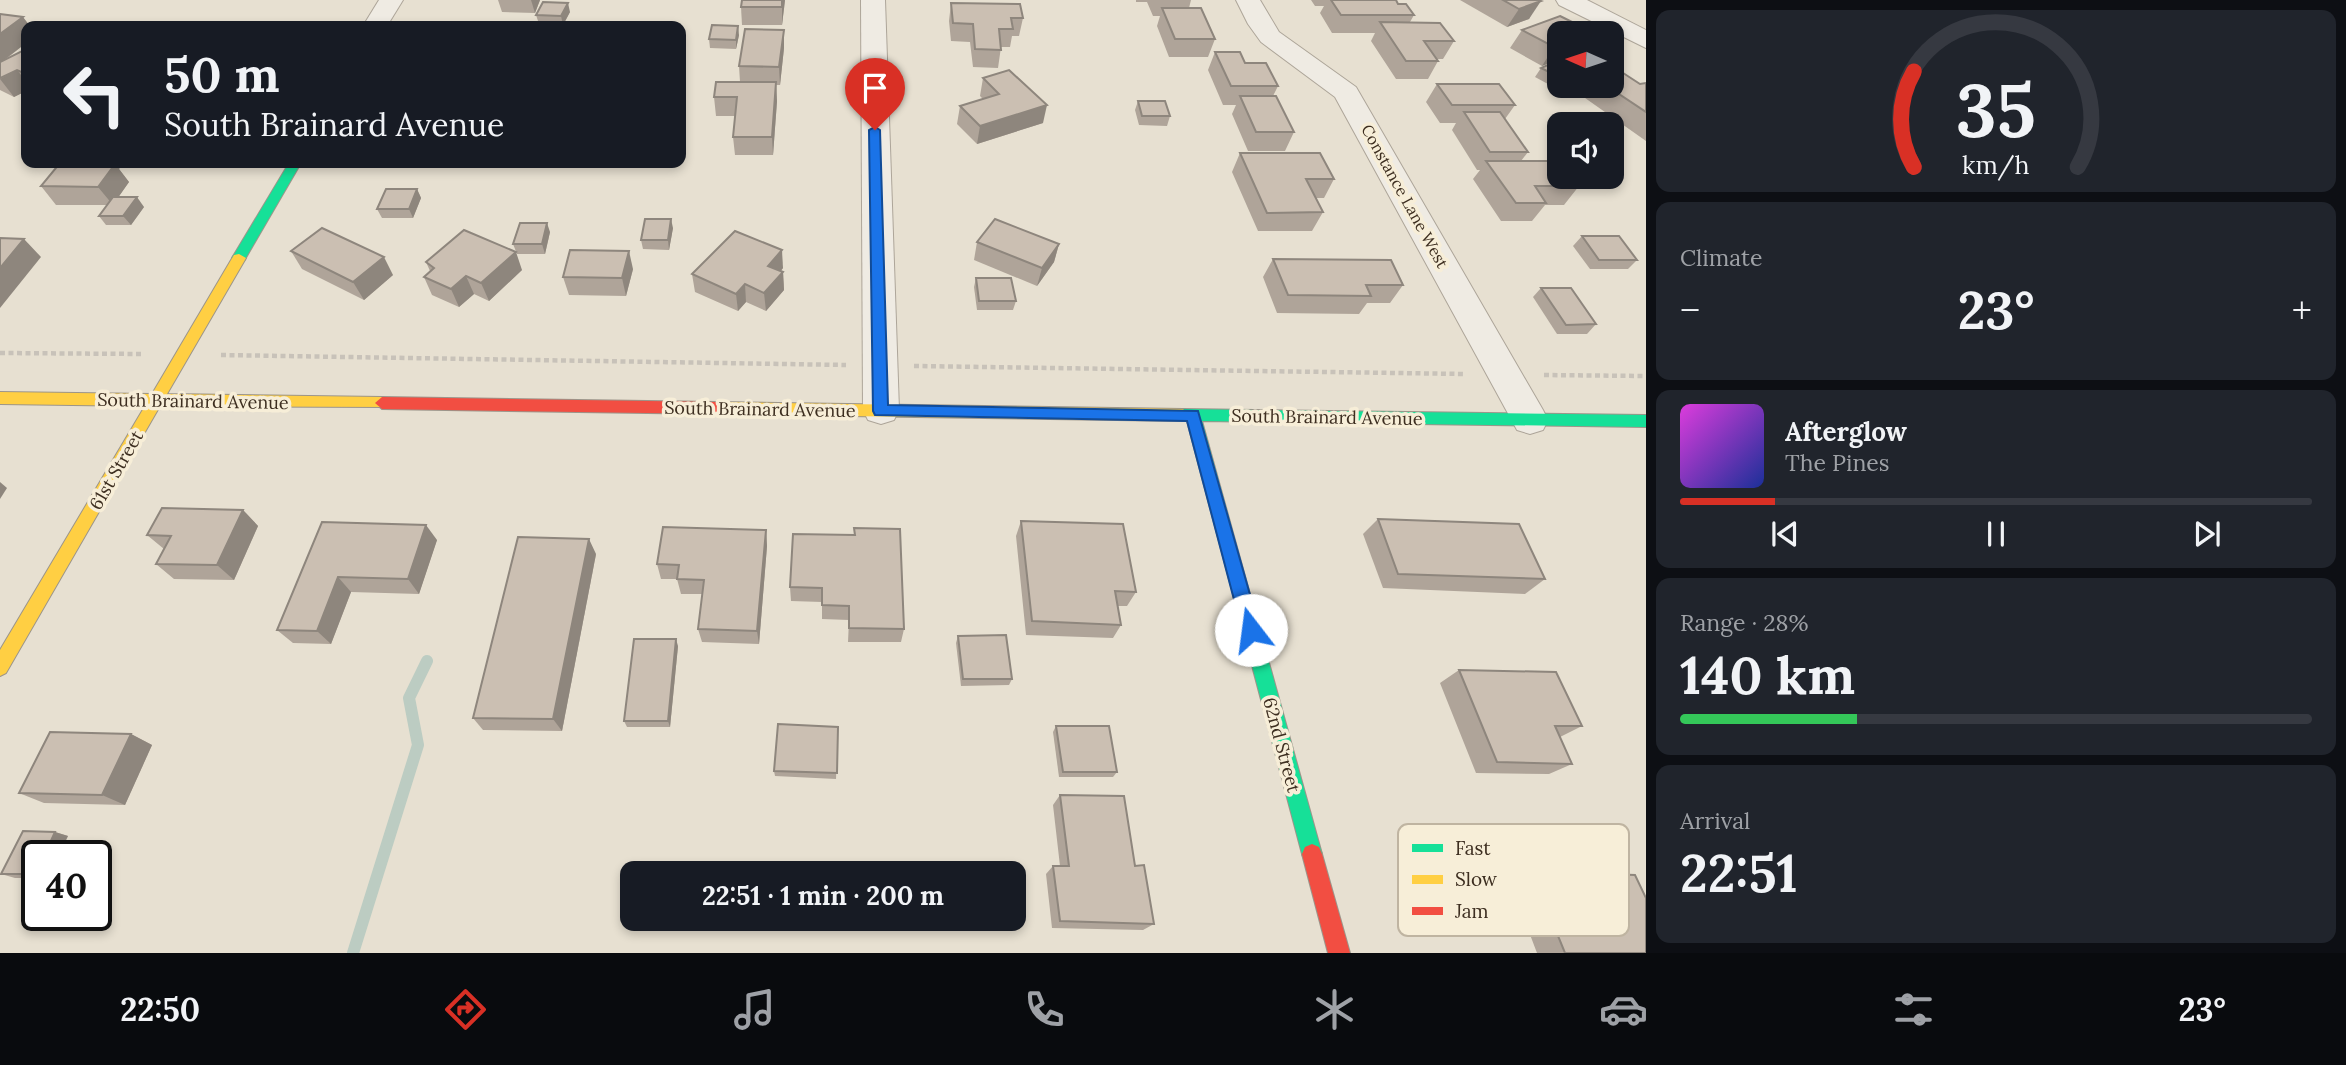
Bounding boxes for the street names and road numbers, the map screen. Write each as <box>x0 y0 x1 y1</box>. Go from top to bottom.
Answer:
street label: Constance Lane West <box>1357 121 1453 272</box>
street label: South Brainard Avenue <box>97 388 289 414</box>
street label: South Brainard Avenue <box>664 396 856 422</box>
street label: South Brainard Avenue <box>1231 404 1423 430</box>
street label: 61st Street <box>84 426 148 514</box>
street label: 62nd Street <box>1258 695 1306 795</box>

